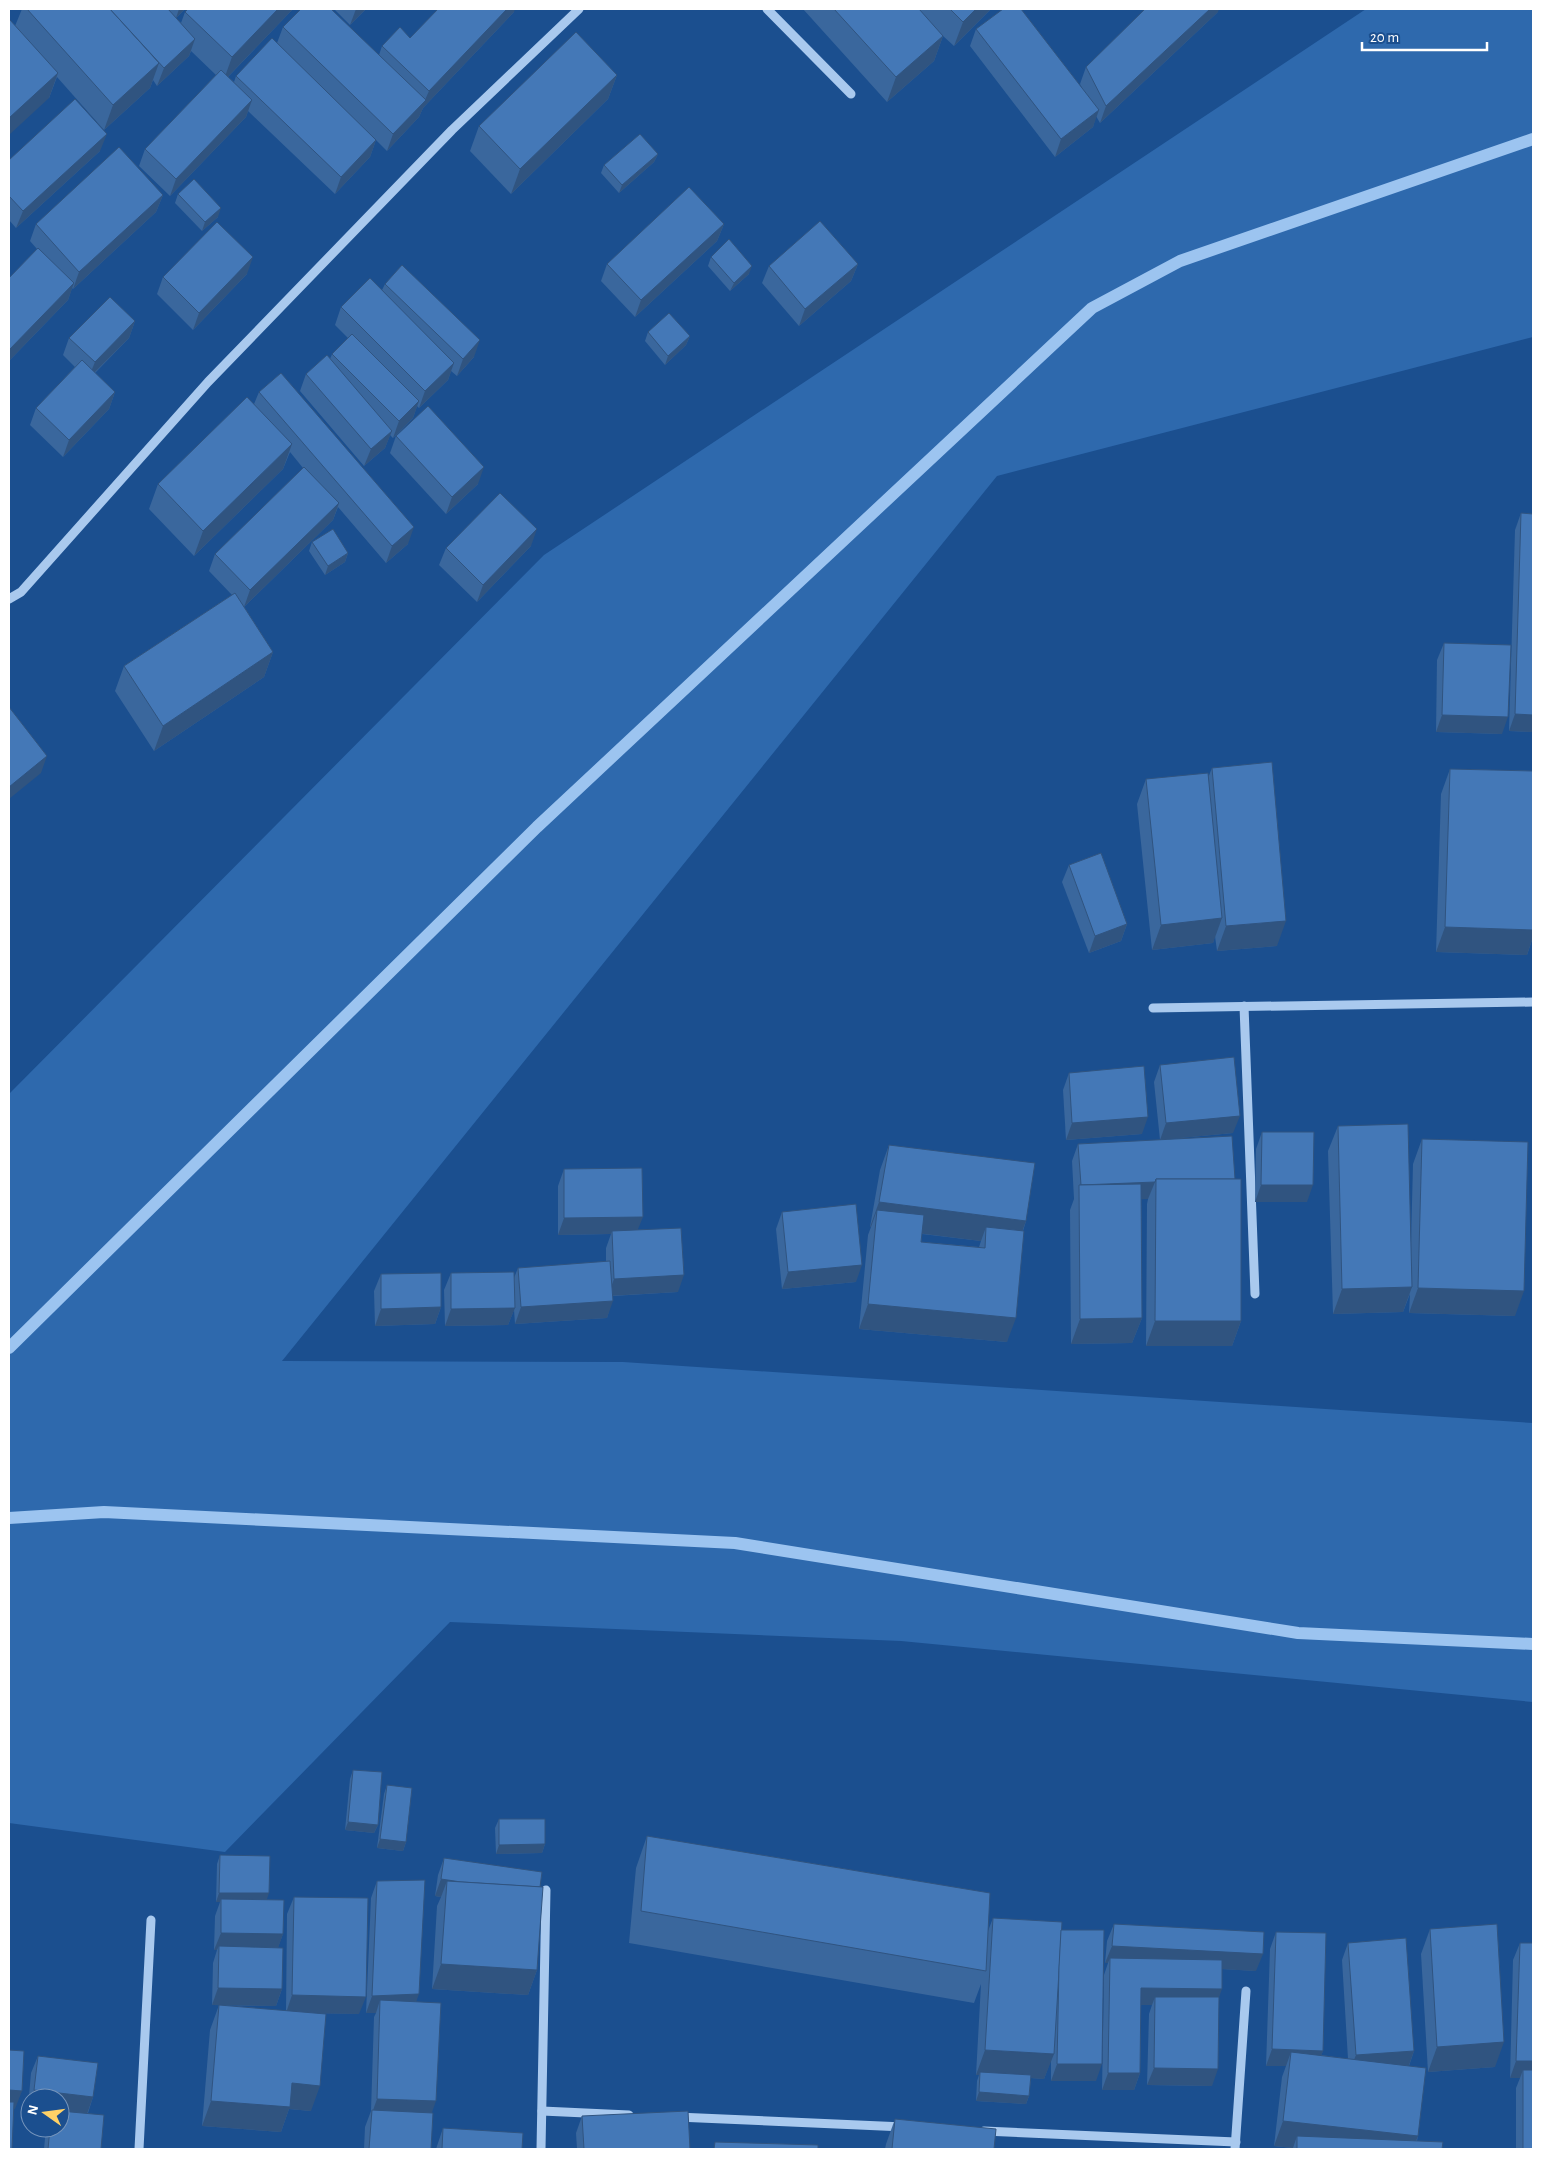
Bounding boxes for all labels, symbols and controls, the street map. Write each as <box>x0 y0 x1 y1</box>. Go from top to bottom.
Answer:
scale bar <box>1362 20 1487 52</box>
text: 20 m <box>1370 30 1399 45</box>
north arrow <box>20 2088 70 2138</box>
text: N <box>25 2104 41 2117</box>

